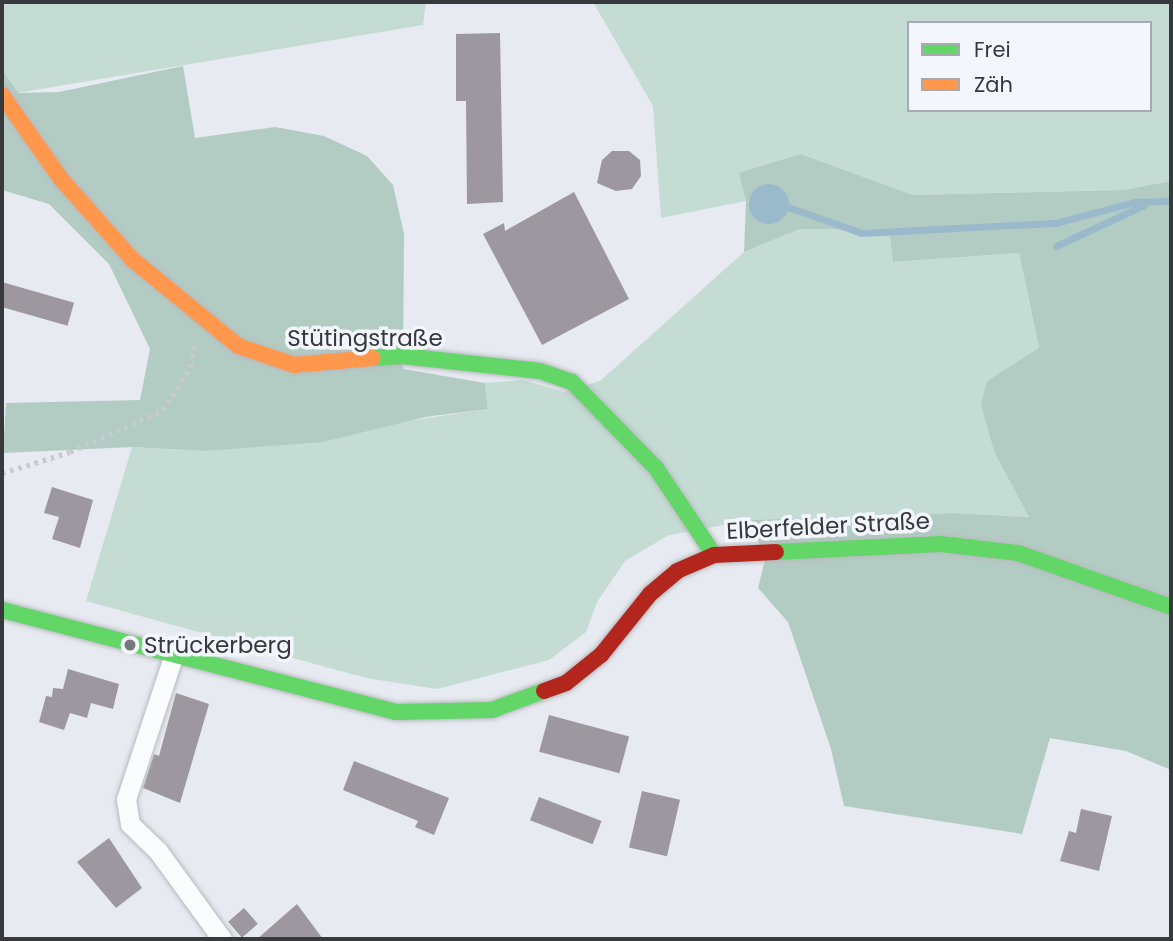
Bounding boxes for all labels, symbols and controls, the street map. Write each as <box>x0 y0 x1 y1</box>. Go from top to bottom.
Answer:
legend <box>907 21 1152 112</box>
text: Frei <box>974 35 1011 64</box>
text: Zäh <box>974 70 1013 99</box>
street label: Stütingstraße <box>287 324 443 352</box>
street label: Elberfelder Straße <box>726 507 930 545</box>
place label: Strückerberg <box>144 631 292 659</box>
marker: Strückerberg <box>122 637 138 653</box>

